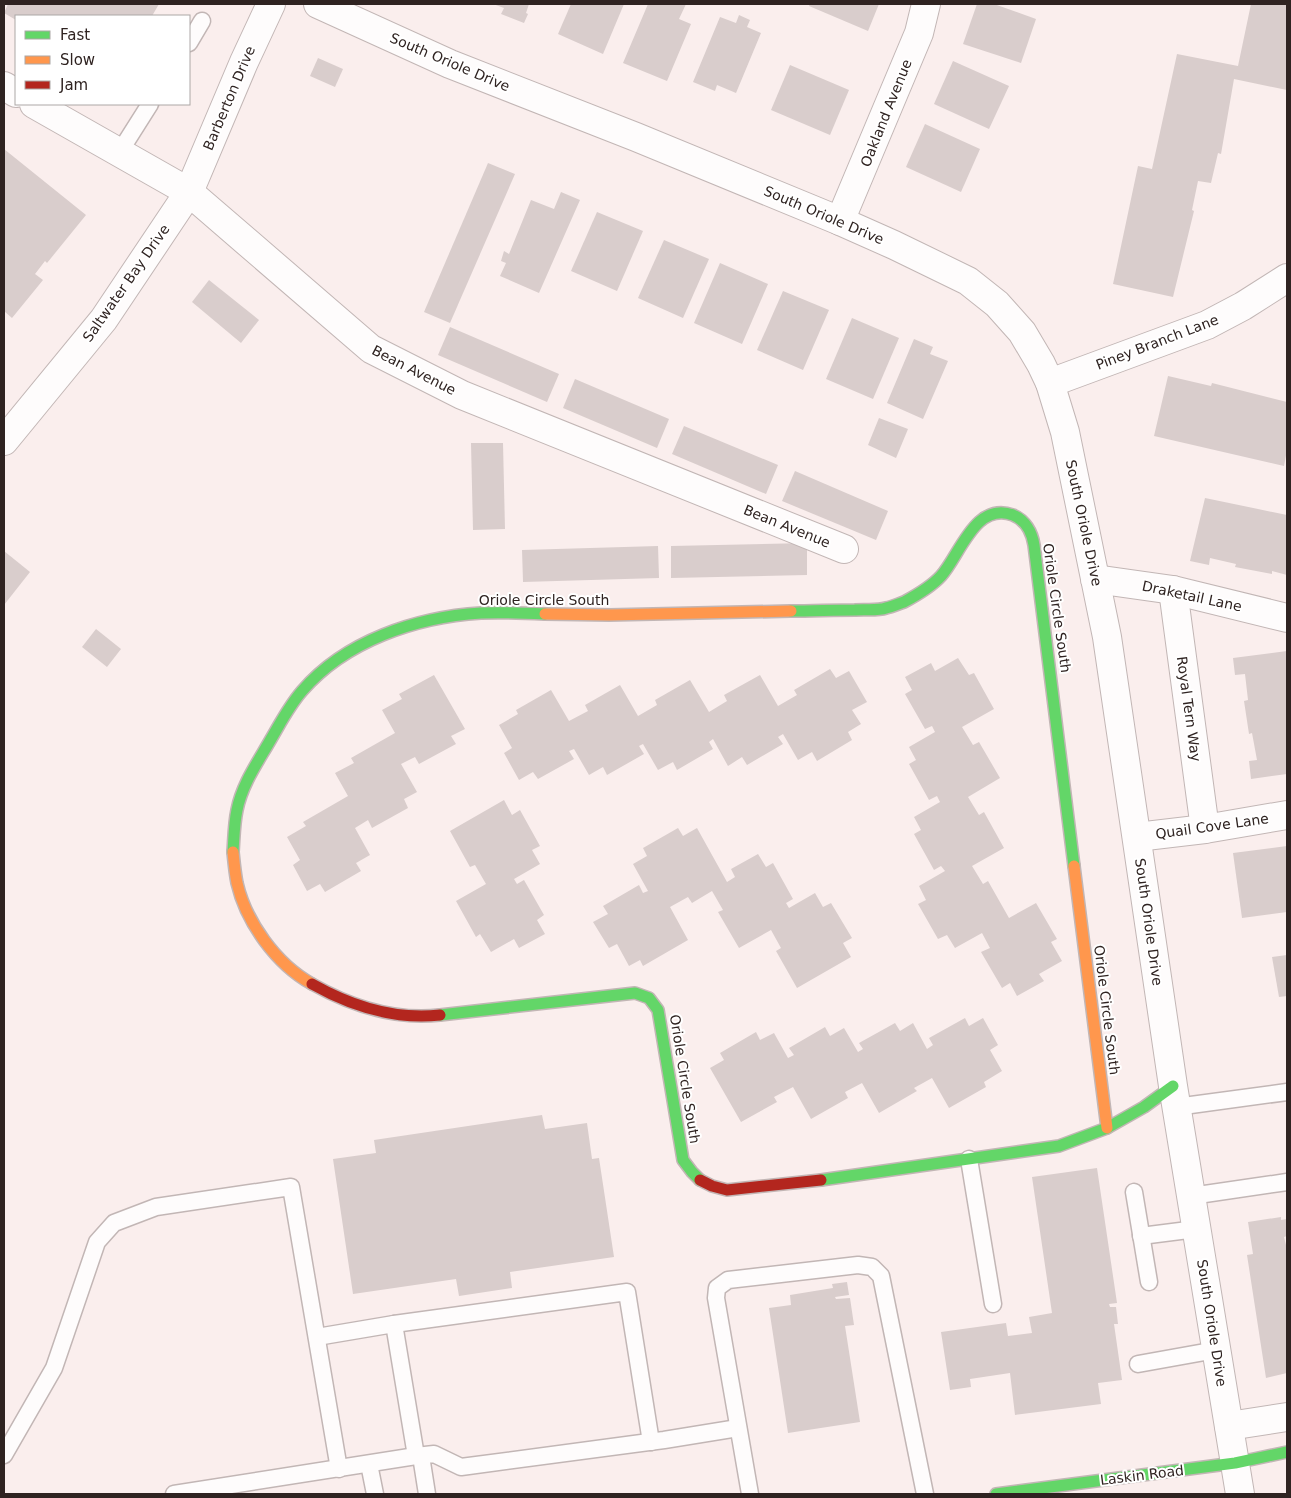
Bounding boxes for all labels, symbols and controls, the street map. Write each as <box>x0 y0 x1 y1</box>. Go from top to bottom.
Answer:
legend <box>15 15 190 105</box>
text: Fast <box>60 26 90 44</box>
street label: South Oriole Drive <box>388 30 512 94</box>
street label: Barberton Drive <box>200 43 258 153</box>
text: Slow <box>60 51 95 69</box>
street label: Oakland Avenue <box>857 57 915 169</box>
text: Jam <box>59 76 88 94</box>
street label: South Oriole Drive <box>762 183 886 247</box>
street label: Saltwater Bay Drive <box>79 221 173 345</box>
street label: Piney Branch Lane <box>1093 311 1221 373</box>
street label: Bean Avenue <box>369 342 459 398</box>
street label: South Oriole Drive <box>1063 458 1105 588</box>
street label: Bean Avenue <box>741 501 833 551</box>
street label: Oriole Circle South <box>1040 542 1074 674</box>
street label: Draketail Lane <box>1141 578 1243 614</box>
street label: Oriole Circle South <box>479 592 609 608</box>
street label: Royal Tern Way <box>1174 655 1204 763</box>
street label: Quail Cove Lane <box>1154 810 1270 842</box>
street label: South Oriole Drive <box>1132 857 1166 987</box>
street label: Oriole Circle South <box>1091 944 1123 1076</box>
street label: Oriole Circle South <box>667 1013 703 1145</box>
street label: South Oriole Drive <box>1194 1258 1230 1388</box>
street label: Laskin Road <box>1099 1462 1185 1488</box>

